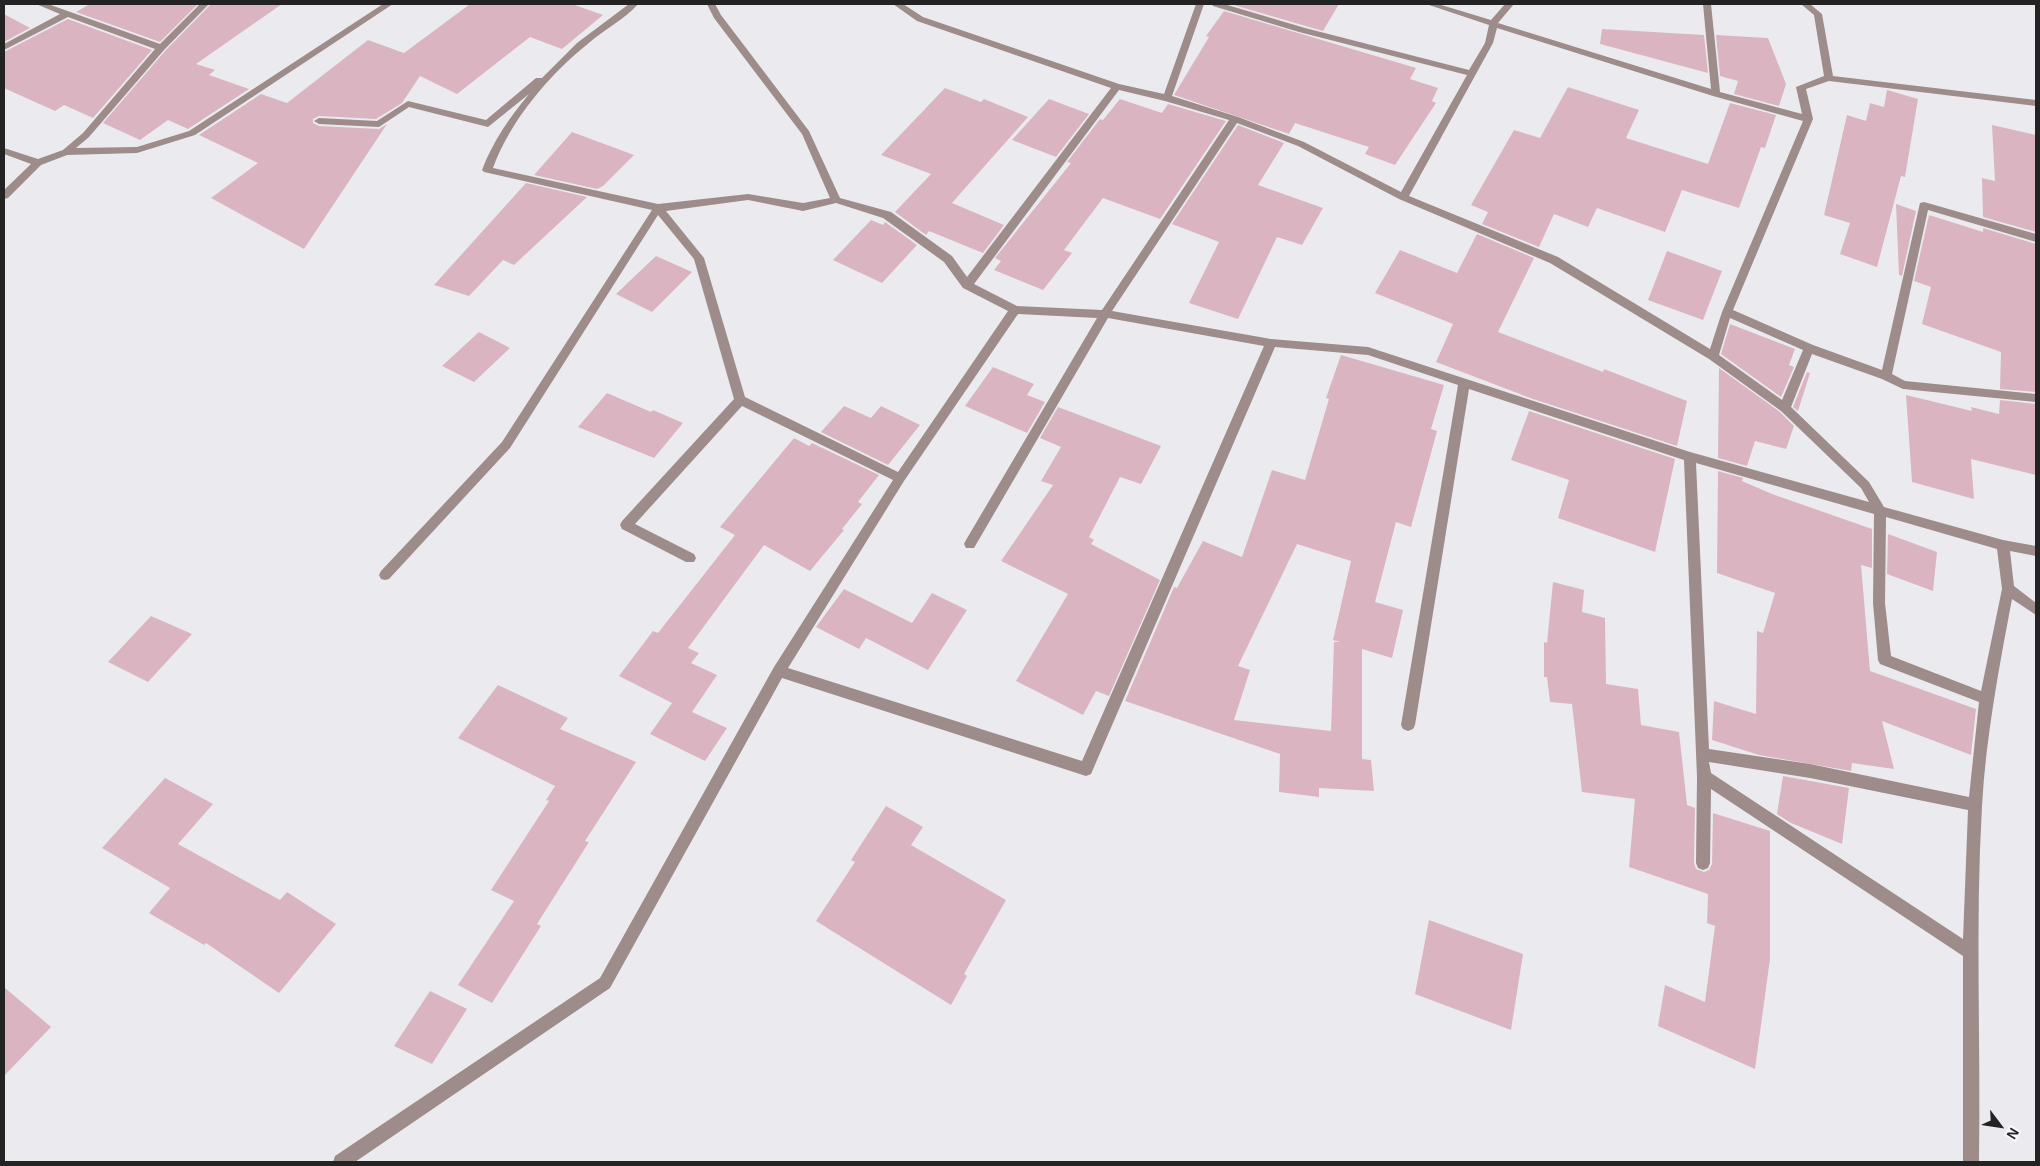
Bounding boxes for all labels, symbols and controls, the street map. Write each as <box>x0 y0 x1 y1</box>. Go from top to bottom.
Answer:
north arrow <box>1975 1101 2025 1151</box>
text: N <box>2003 1125 2022 1142</box>

